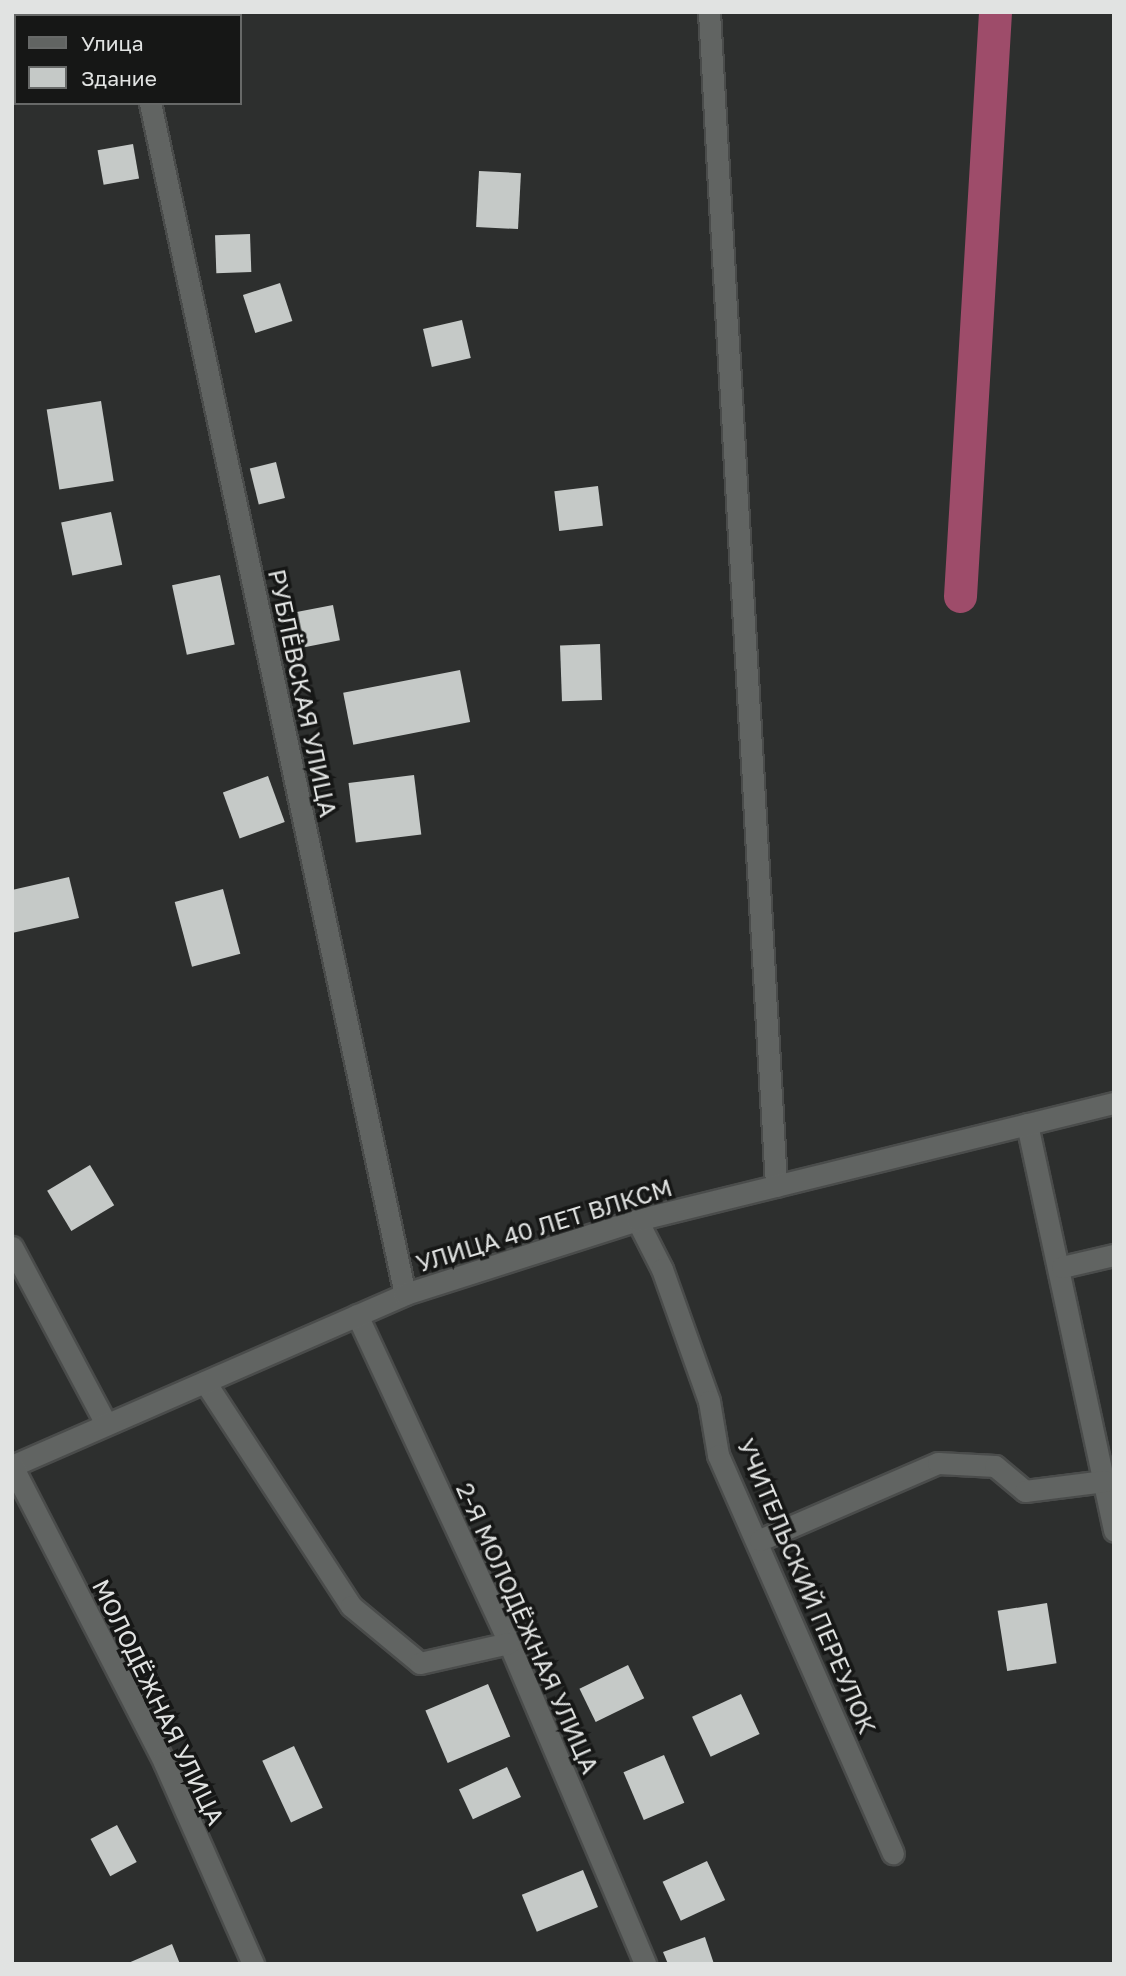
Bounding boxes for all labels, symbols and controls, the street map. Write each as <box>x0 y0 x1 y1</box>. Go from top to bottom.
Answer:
legend <box>14 14 242 105</box>
text: Улица <box>81 30 144 56</box>
text: Здание <box>81 65 157 91</box>
street label: РУБЛЁВСКАЯ УЛИЦА <box>263 567 343 819</box>
street label: УЛИЦА 40 ЛЕТ ВЛКСМ <box>413 1172 675 1278</box>
street label: УЧИТЕЛЬСКИЙ ПЕРЕУЛОК <box>732 1434 882 1738</box>
street label: 2-Я МОЛОДЁЖНАЯ УЛИЦА <box>451 1478 605 1778</box>
street label: МОЛОДЁЖНАЯ УЛИЦА <box>87 1574 231 1830</box>

